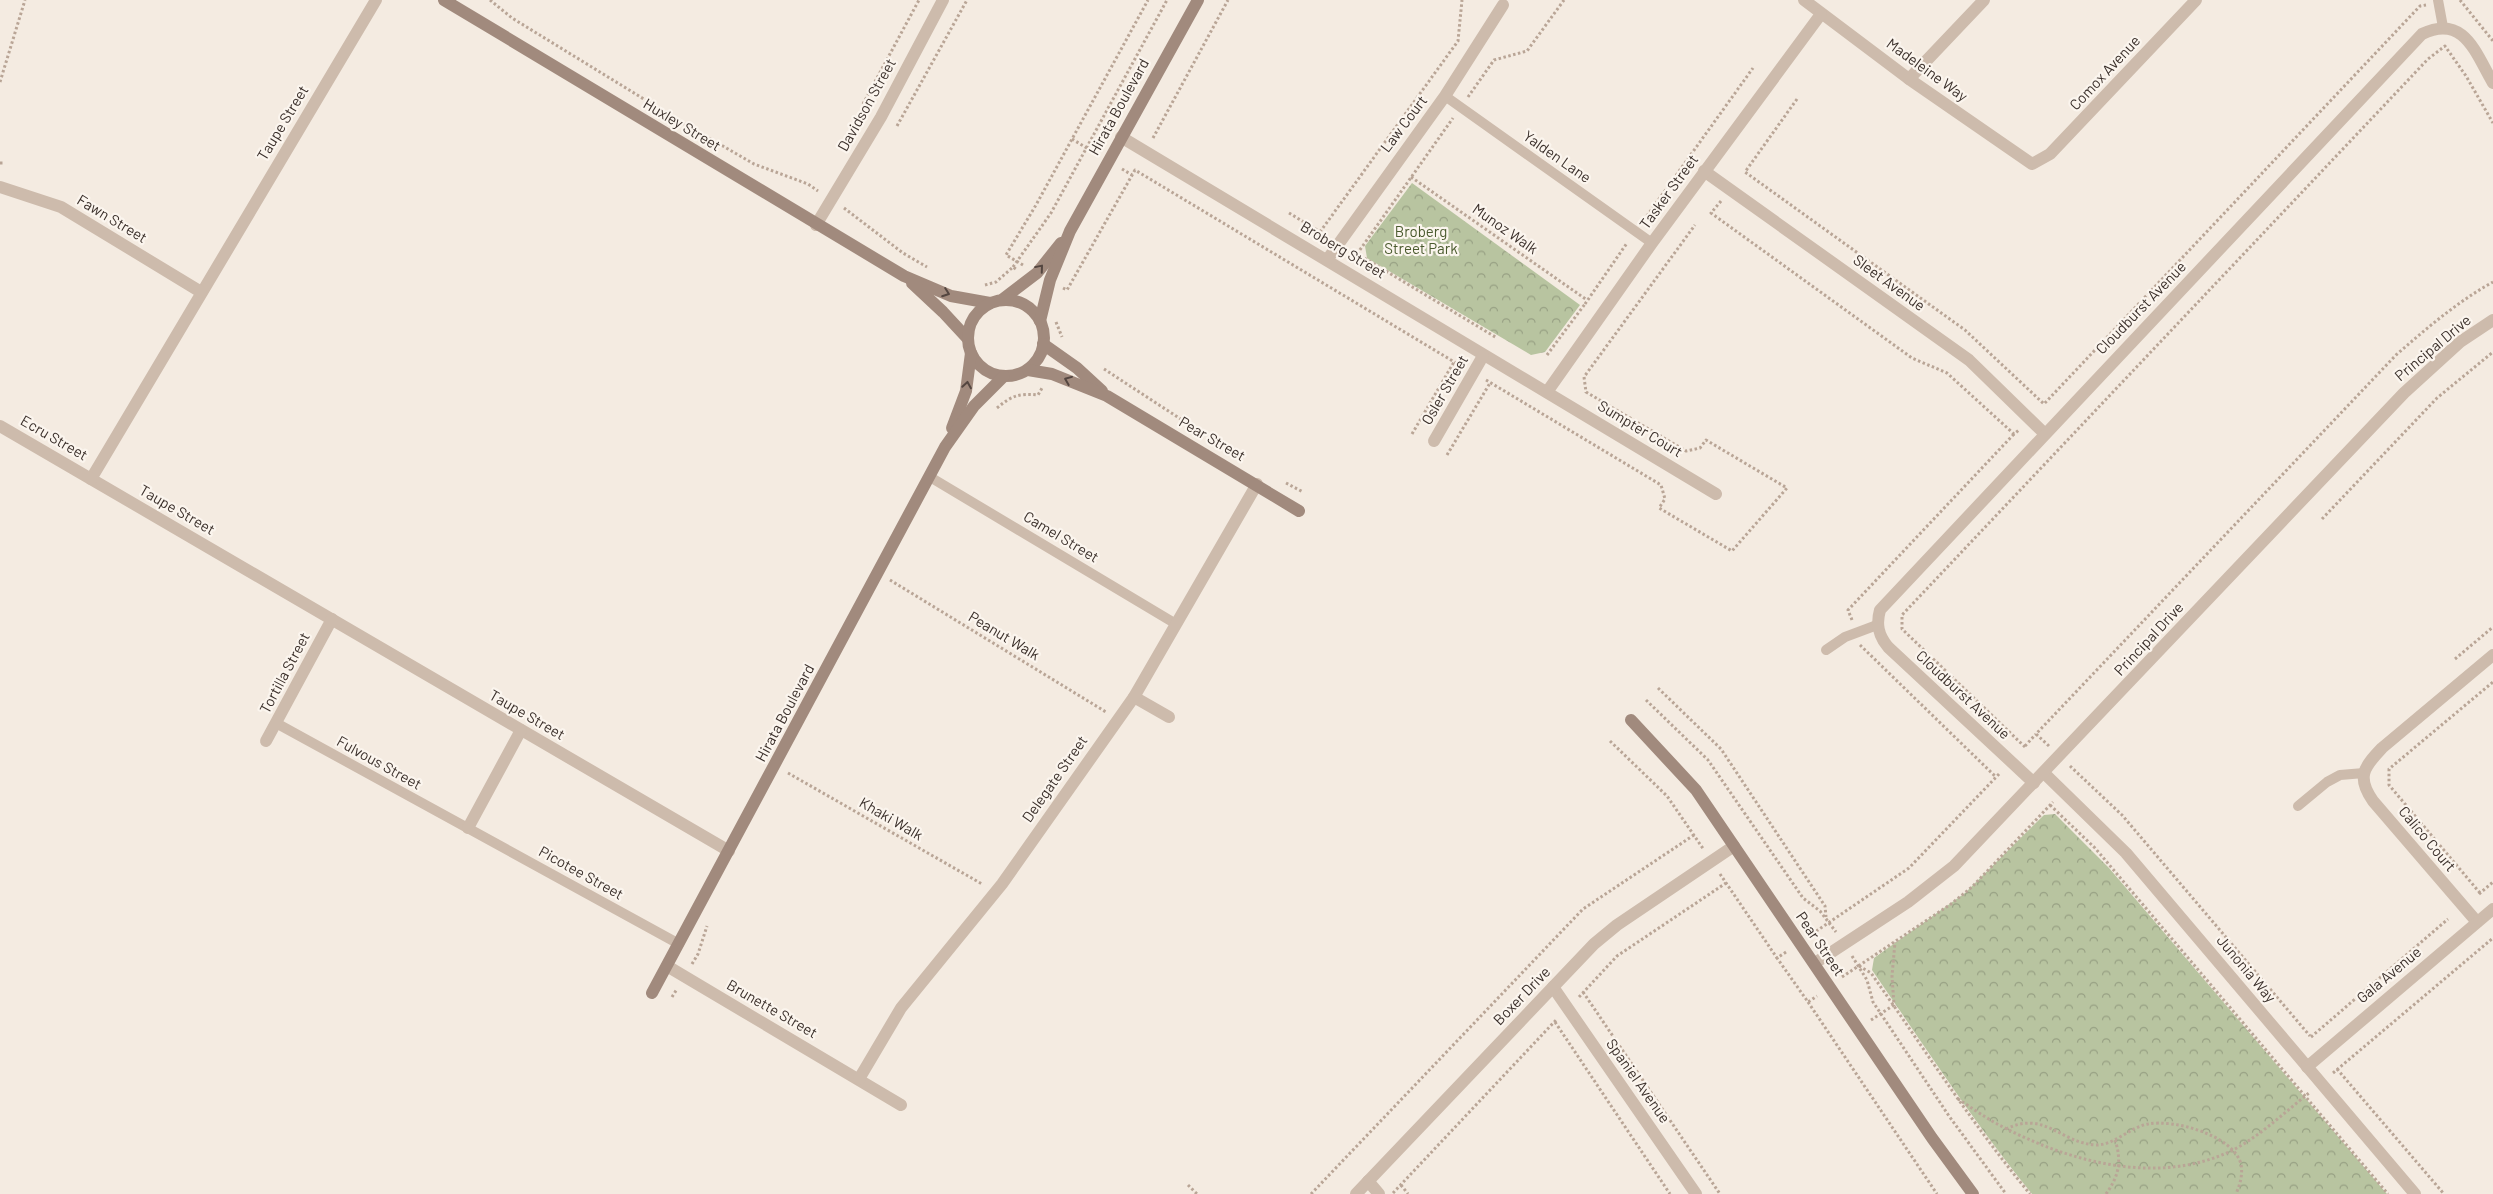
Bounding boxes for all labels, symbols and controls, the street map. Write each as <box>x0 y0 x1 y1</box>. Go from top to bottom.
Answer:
street label: Comox Avenue <box>2065 31 2143 113</box>
street label: Madeleine Way <box>1884 34 1972 105</box>
street label: Davidson Street <box>833 55 899 154</box>
street label: Hirata Boulevard <box>1084 55 1152 158</box>
street label: Taupe Street <box>253 82 312 163</box>
street label: Law Court <box>1376 91 1430 155</box>
street label: Huxley Street <box>641 94 724 154</box>
street label: Yalden Lane <box>1520 126 1595 186</box>
street label: Tasker Street <box>1635 151 1701 232</box>
street label: Fawn Street <box>74 190 151 246</box>
street label: Munoz Walk <box>1469 199 1542 258</box>
street label: Broberg Street <box>1298 217 1389 282</box>
park label: Broberg Street Park <box>1384 222 1458 257</box>
street label: Sleet Avenue <box>1850 250 1929 314</box>
street label: Cloudburst Avenue <box>2091 257 2189 357</box>
one-way arrow <box>1034 265 1043 274</box>
one-way arrow <box>941 287 950 297</box>
street label: Principal Drive <box>2391 310 2474 384</box>
street label: Osler Street <box>1417 351 1471 428</box>
one-way arrow <box>1064 376 1073 387</box>
one-way arrow <box>961 380 971 389</box>
street label: Sumpter Court <box>1595 396 1686 460</box>
street label: Ecru Street <box>18 411 91 464</box>
street label: Pear Street <box>1176 412 1249 464</box>
street label: Taupe Street <box>137 480 218 538</box>
street label: Camel Street <box>1021 507 1102 566</box>
street label: Principal Drive <box>2110 598 2187 679</box>
street label: Peanut Walk <box>966 607 1044 664</box>
street label: Tortilla Street <box>255 629 313 716</box>
street label: Cloudburst Avenue <box>1913 646 2014 742</box>
street label: Hirata Boulevard <box>751 661 817 764</box>
street label: Taupe Street <box>487 685 568 743</box>
street label: Fulvous Street <box>334 731 425 793</box>
street label: Delegate Street <box>1018 732 1091 825</box>
street label: Khaki Walk <box>857 793 927 844</box>
street label: Calico Court <box>2395 802 2460 875</box>
street label: Picotee Street <box>536 842 627 903</box>
street label: Pear Street <box>1793 908 1849 979</box>
street label: Junonia Way <box>2213 931 2280 1006</box>
street label: Gala Avenue <box>2352 942 2424 1006</box>
street label: Boxer Drive <box>1489 962 1554 1028</box>
street label: Brunette Street <box>724 975 821 1041</box>
street label: Spaniel Avenue <box>1603 1035 1675 1126</box>

